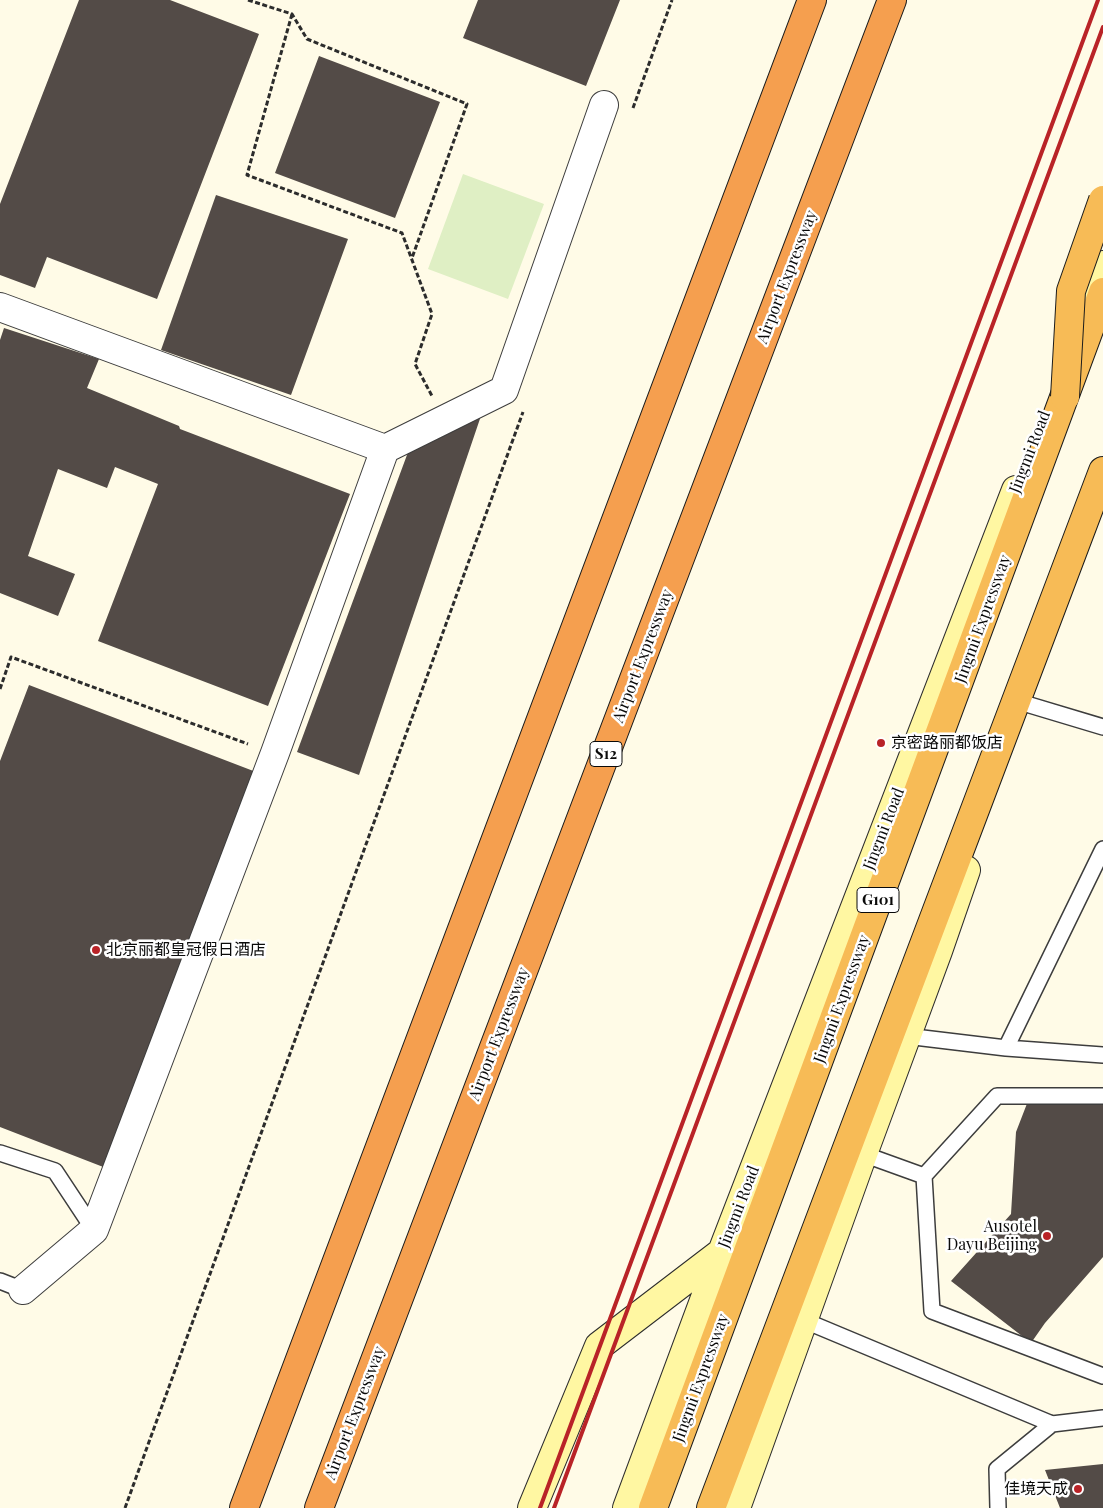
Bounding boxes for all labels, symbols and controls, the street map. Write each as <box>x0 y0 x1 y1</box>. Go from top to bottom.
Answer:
street label: Airport Expressway <box>753 208 821 346</box>
street label: Jingmi Road <box>1005 408 1055 496</box>
street label: Jingmi Expressway <box>951 552 1015 686</box>
street label: Airport Expressway <box>609 587 677 725</box>
place label: 京密路丽都饭店 <box>891 733 1003 753</box>
marker: 京密路丽都饭店 <box>875 737 887 749</box>
road number: S12 <box>590 742 622 766</box>
street label: Jingmi Road <box>859 785 909 873</box>
road number: G101 <box>857 888 899 912</box>
street label: Jingmi Expressway <box>810 932 874 1066</box>
place label: 北京丽都皇冠假日酒店 <box>106 940 266 960</box>
marker: 北京丽都皇冠假日酒店 <box>90 944 102 956</box>
street label: Airport Expressway <box>465 965 533 1103</box>
street label: Jingmi Road <box>714 1163 764 1251</box>
place label: Ausotel Dayu Beijing <box>947 1217 1037 1255</box>
marker: Ausotel Dayu Beijing <box>1041 1230 1053 1242</box>
street label: Jingmi Expressway <box>669 1311 733 1445</box>
street label: Airport Expressway <box>321 1344 389 1482</box>
place label: 佳境天成 <box>1004 1479 1068 1499</box>
marker: 佳境天成 <box>1072 1483 1084 1495</box>

